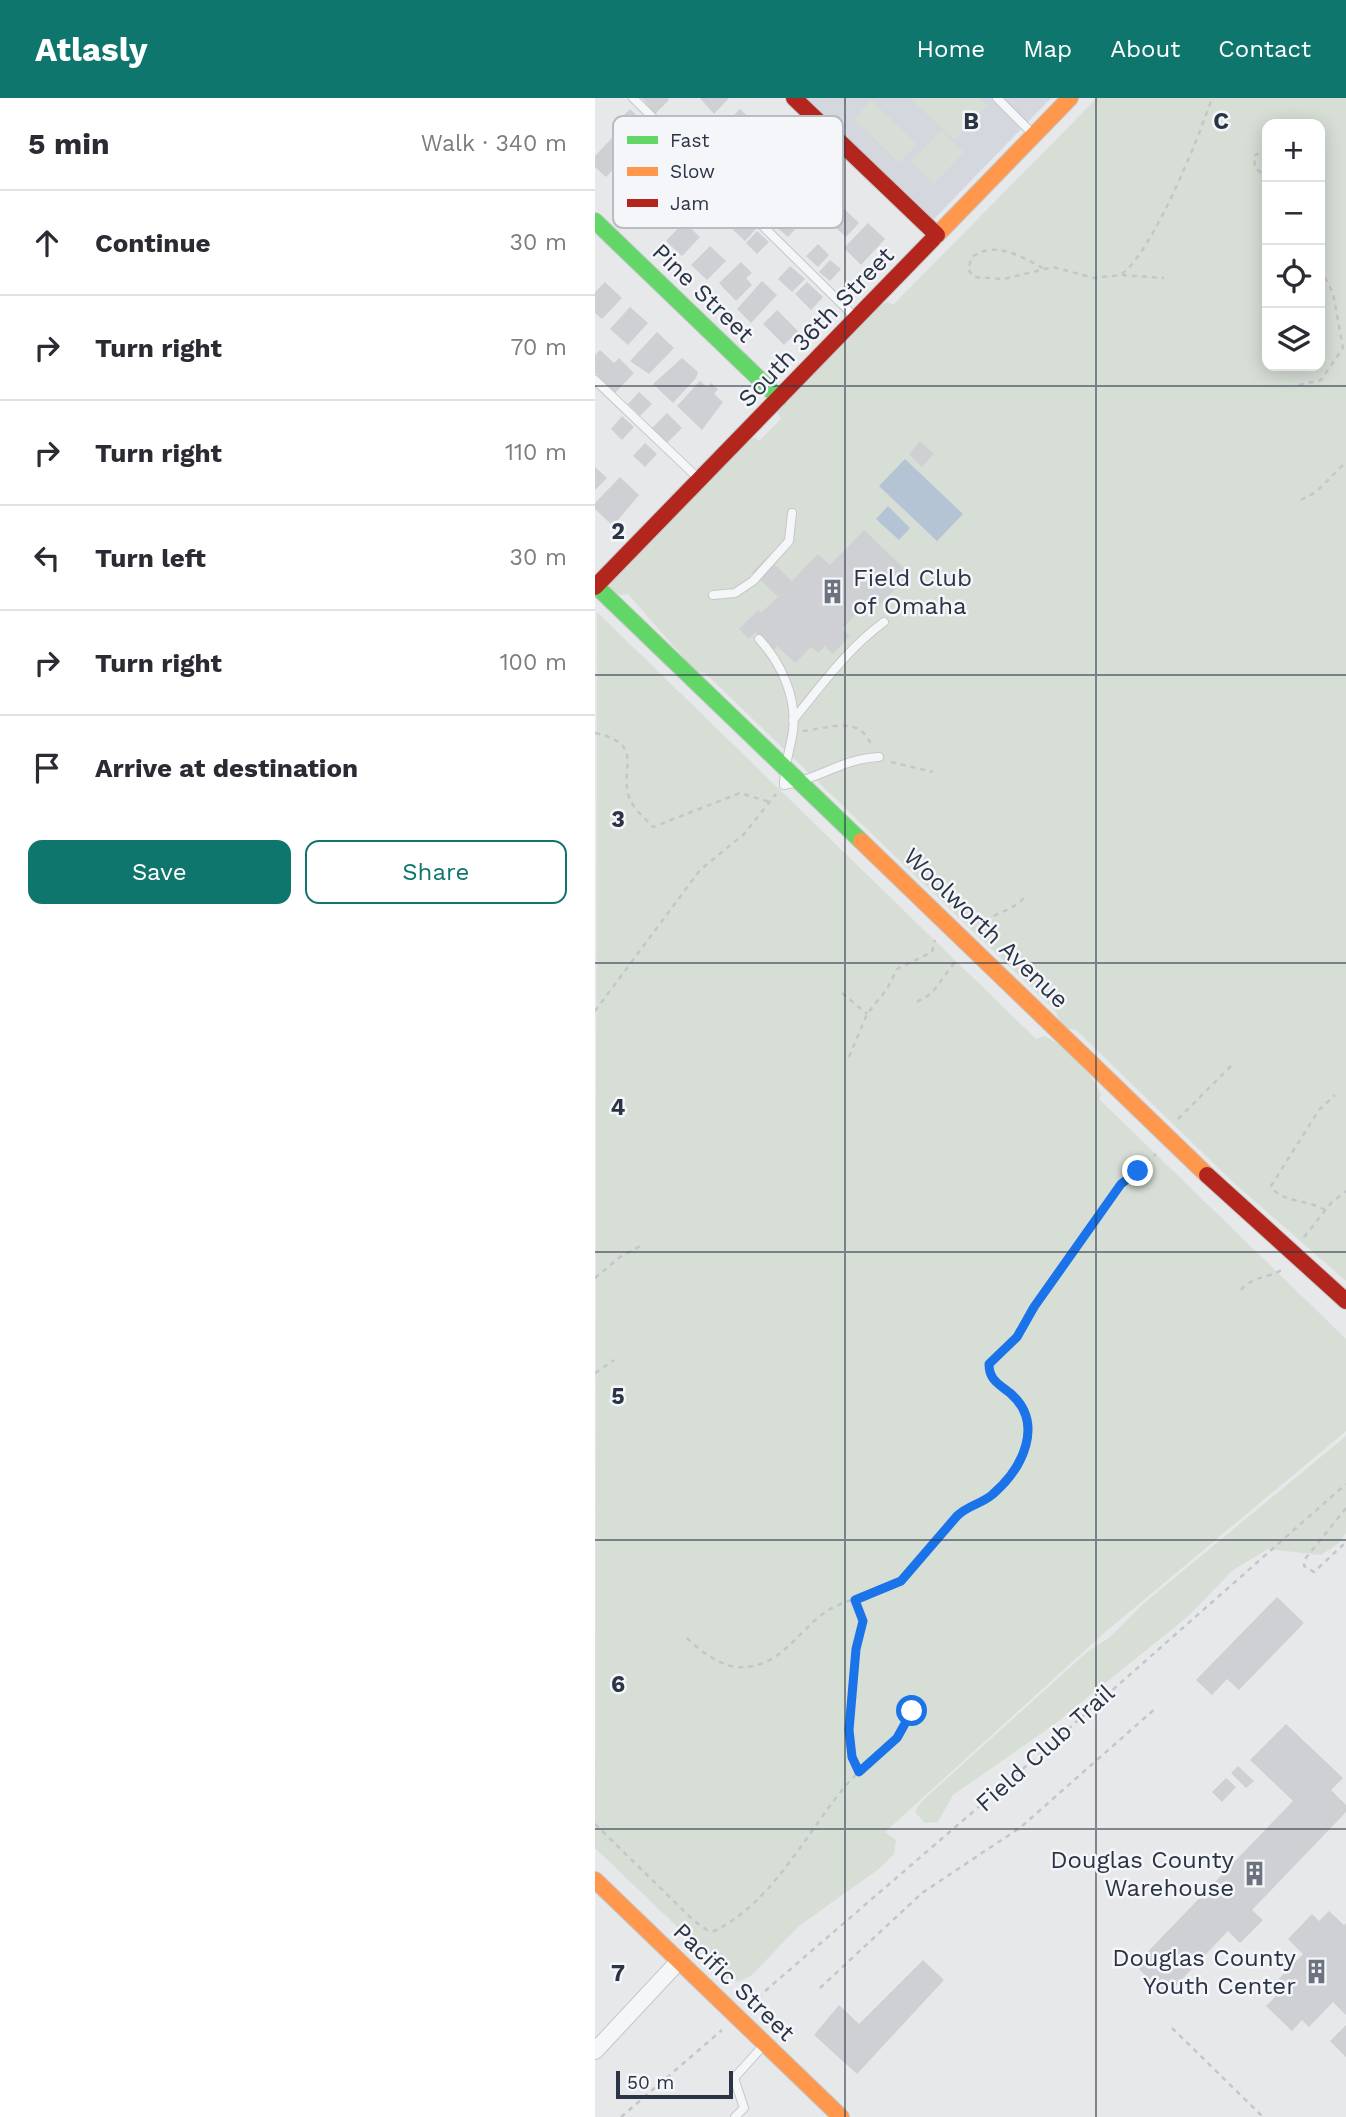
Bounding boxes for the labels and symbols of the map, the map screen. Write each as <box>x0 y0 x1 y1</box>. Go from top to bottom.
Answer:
text: B <box>963 108 979 135</box>
text: C <box>1213 108 1229 135</box>
legend <box>613 116 843 228</box>
text: Fast <box>670 129 709 152</box>
text: Slow <box>670 160 715 183</box>
text: Jam <box>670 192 709 215</box>
street label: Pine Street <box>646 238 760 348</box>
street label: South 36th Street <box>732 241 900 413</box>
text: 2 <box>611 518 625 545</box>
place label: Field Club of Omaha <box>853 564 972 620</box>
building icon: Field Club of Omaha <box>819 578 847 606</box>
text: 3 <box>611 806 625 833</box>
street label: Woolworth Avenue <box>898 842 1074 1014</box>
text: 4 <box>611 1094 626 1121</box>
route end <box>1122 1155 1153 1186</box>
text: 5 <box>611 1383 625 1410</box>
text: 6 <box>611 1671 625 1698</box>
street label: Field Club Trail <box>970 1678 1120 1817</box>
route start <box>896 1695 927 1726</box>
place label: Douglas County Warehouse <box>1050 1846 1235 1902</box>
building icon: Douglas County Warehouse <box>1240 1860 1268 1888</box>
street label: Pacific Street <box>668 1917 800 2047</box>
place label: Douglas County Youth Center <box>1112 1944 1297 2000</box>
building icon: Douglas County Youth Center <box>1302 1958 1330 1986</box>
text: 7 <box>611 1960 625 1987</box>
scale bar <box>616 2068 733 2100</box>

